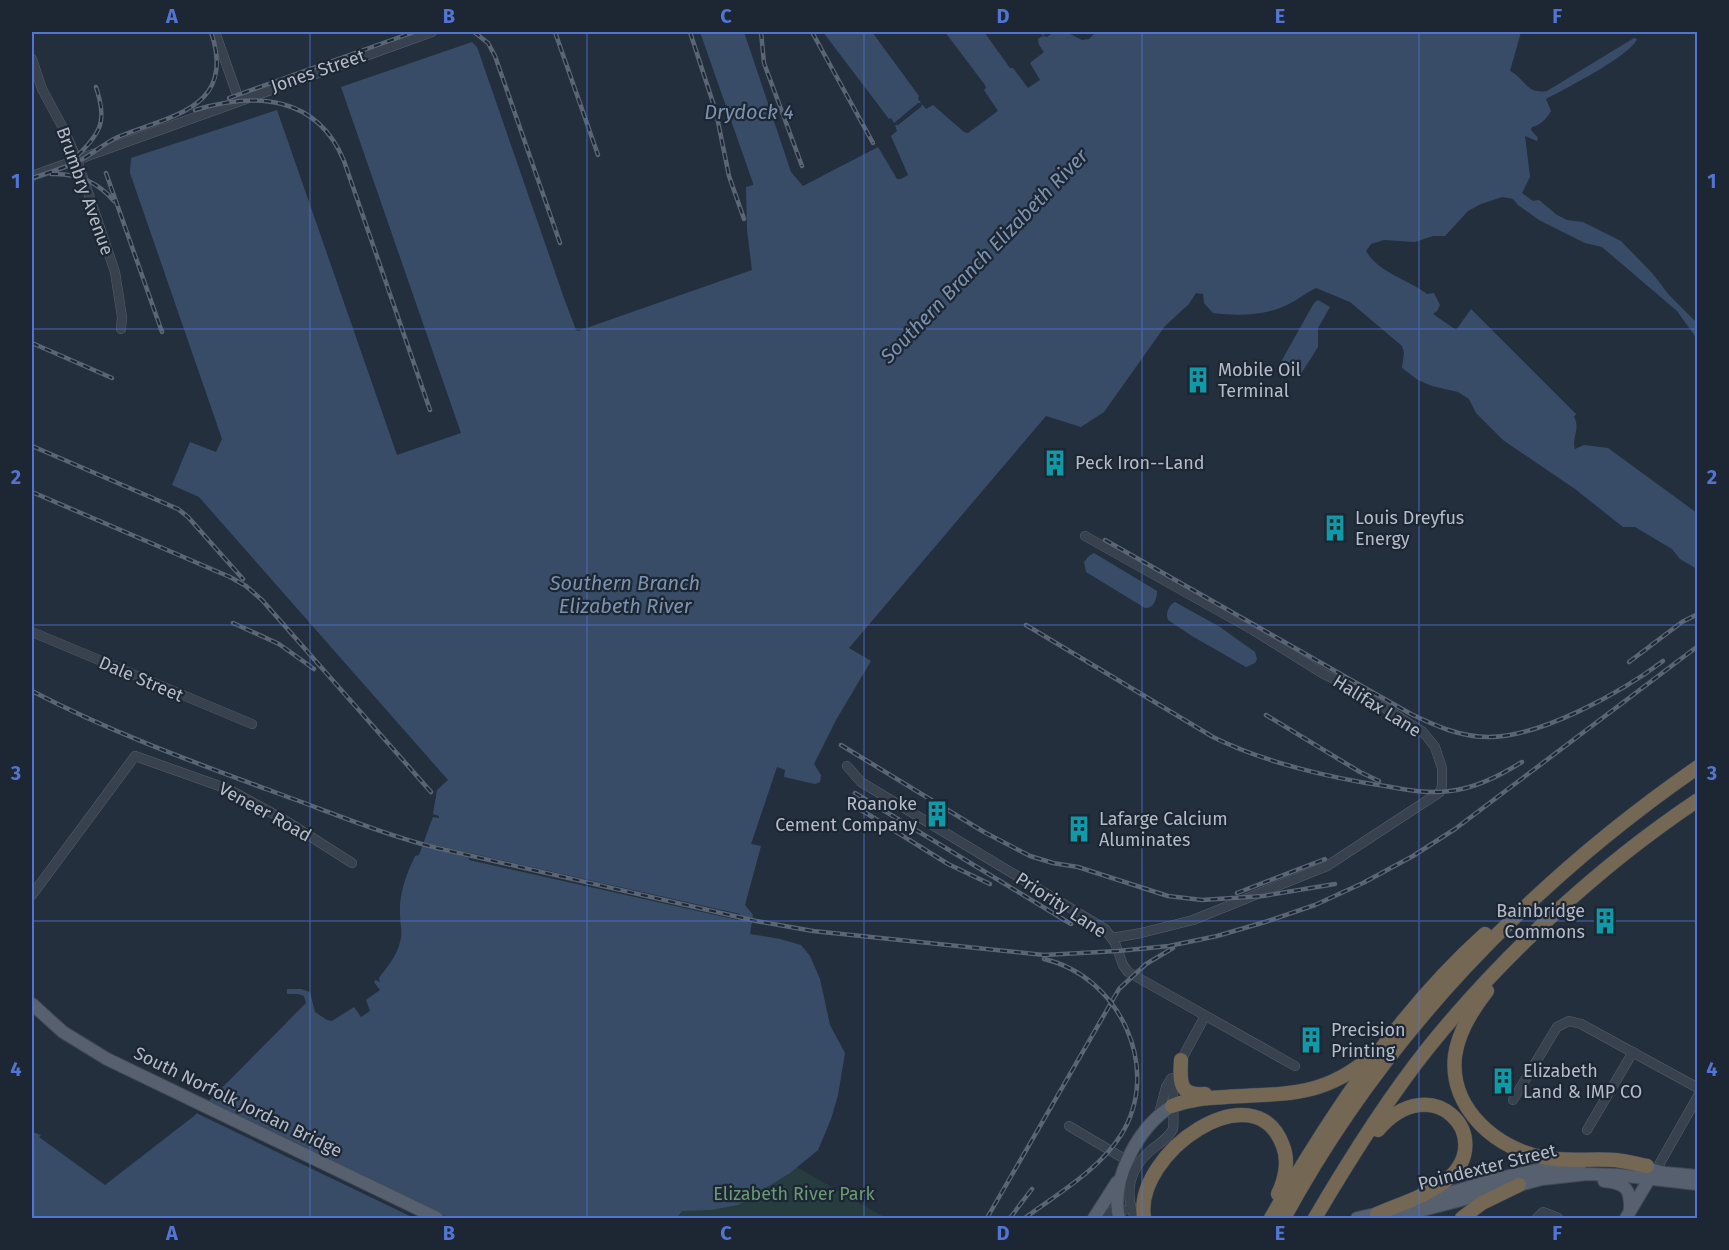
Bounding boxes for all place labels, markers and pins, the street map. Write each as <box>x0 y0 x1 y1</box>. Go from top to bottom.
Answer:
place label: Mobile Oil Terminal <box>1218 359 1301 402</box>
building icon: Mobile Oil Terminal <box>1183 365 1213 395</box>
building icon: Peck Iron--Land <box>1040 448 1070 478</box>
place label: Peck Iron--Land <box>1075 452 1205 474</box>
place label: Louis Dreyfus Energy <box>1355 507 1464 550</box>
building icon: Louis Dreyfus Energy <box>1320 513 1350 543</box>
place label: Roanoke Cement Company <box>775 793 917 836</box>
building icon: Roanoke Cement Company <box>922 799 952 829</box>
place label: Lafarge Calcium Aluminates <box>1099 808 1228 851</box>
building icon: Lafarge Calcium Aluminates <box>1064 814 1094 844</box>
place label: Bainbridge Commons <box>1496 900 1585 943</box>
building icon: Bainbridge Commons <box>1590 906 1620 936</box>
place label: Precision Printing <box>1331 1019 1406 1062</box>
building icon: Precision Printing <box>1296 1025 1326 1055</box>
place label: Elizabeth Land & IMP CO <box>1523 1060 1642 1103</box>
building icon: Elizabeth Land & IMP CO <box>1488 1066 1518 1096</box>

